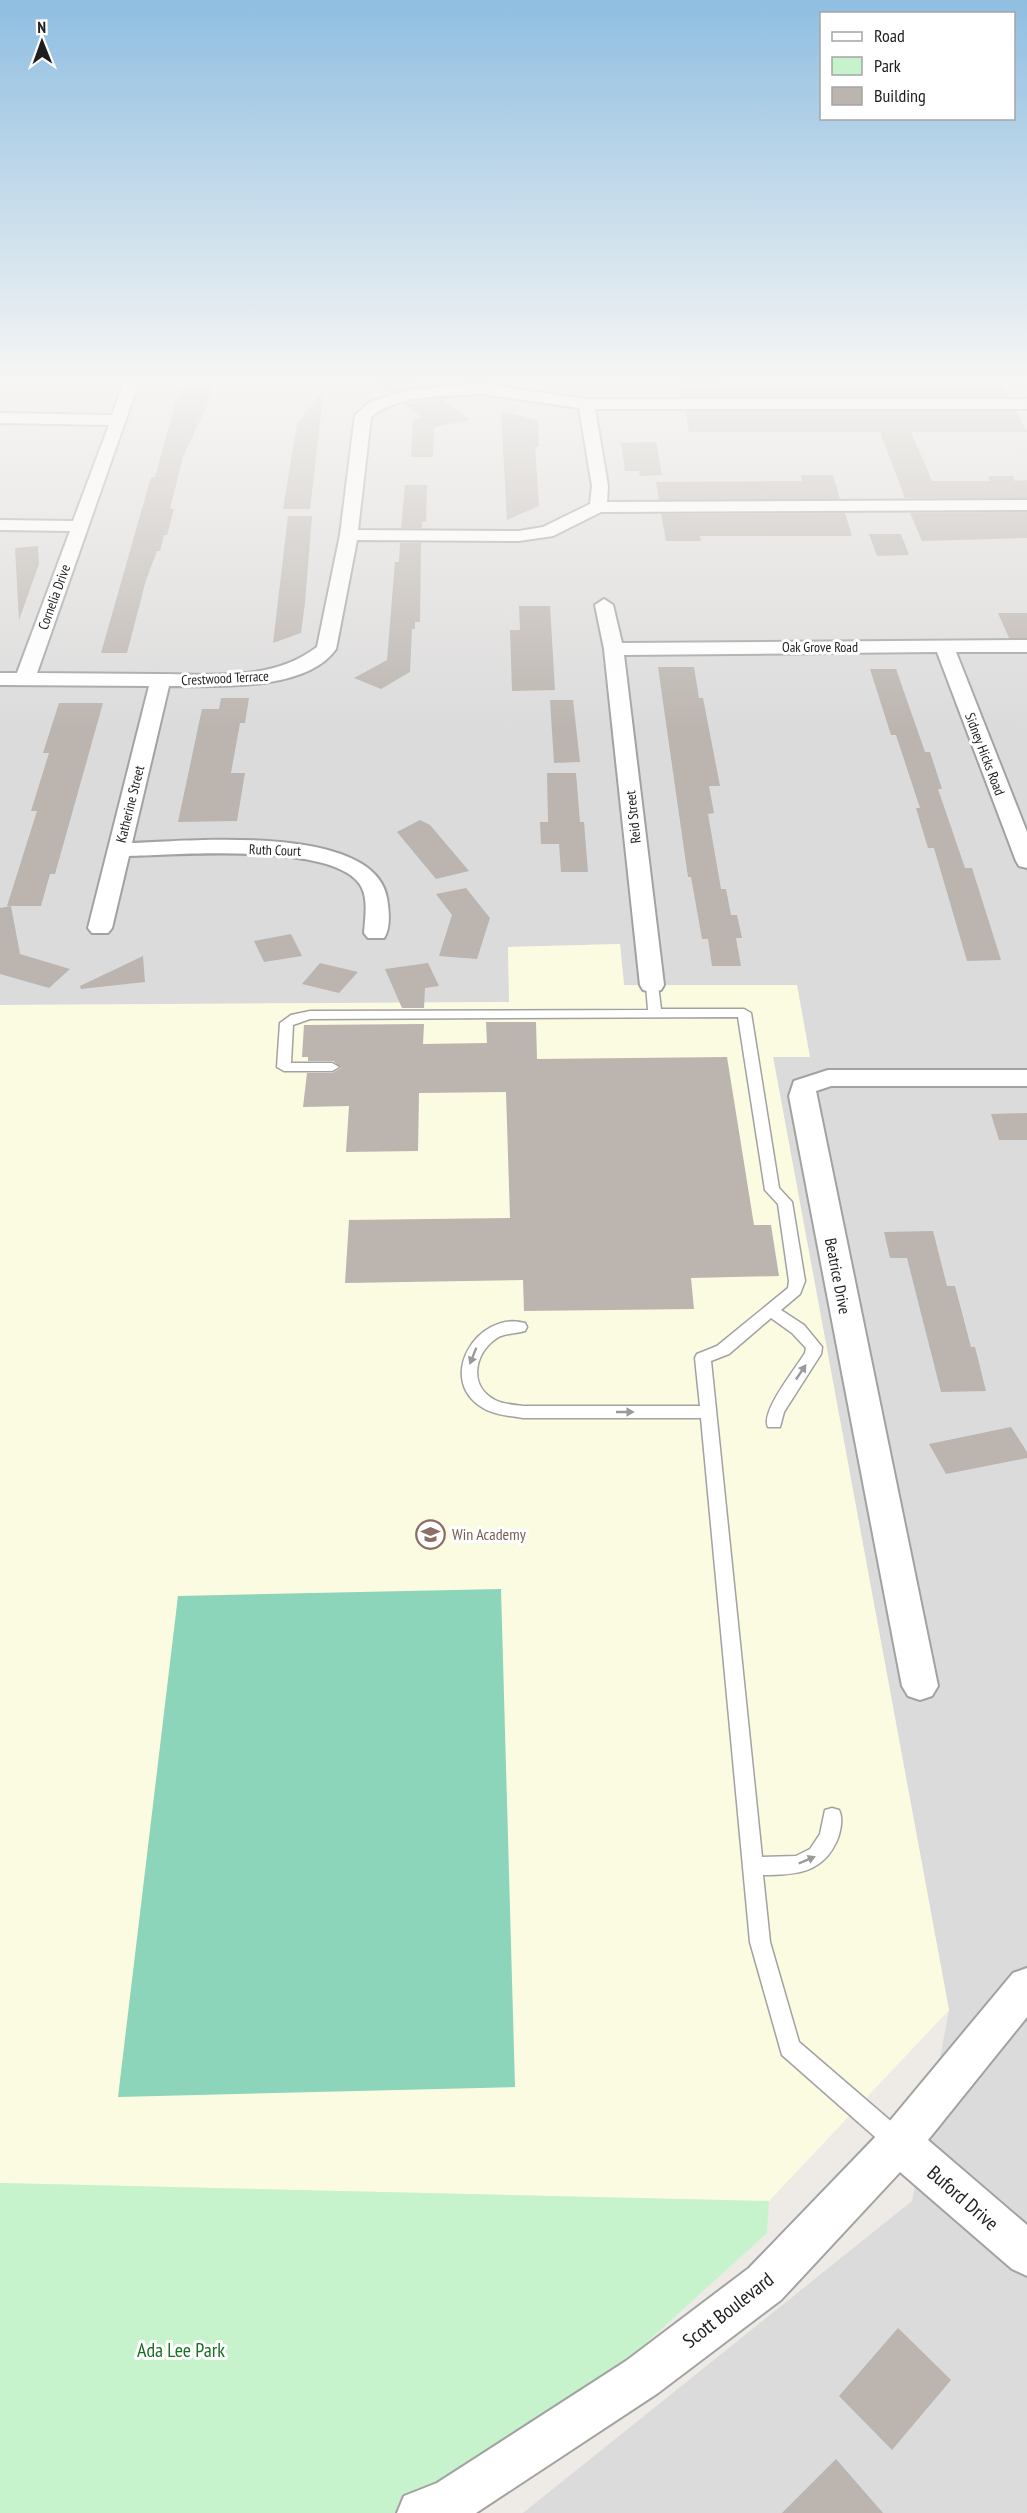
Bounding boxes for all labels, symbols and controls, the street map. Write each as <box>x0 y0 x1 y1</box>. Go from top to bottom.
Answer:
north arrow <box>12 12 72 72</box>
legend <box>820 12 1015 120</box>
text: N <box>37 17 46 37</box>
text: Road <box>874 24 905 47</box>
text: Park <box>874 54 901 77</box>
text: Building <box>874 84 926 107</box>
street label: Cornelia Drive <box>34 562 74 632</box>
street label: Oak Grove Road <box>782 638 858 656</box>
street label: Crestwood Terrace <box>181 667 269 689</box>
street label: Sidney Hicks Road <box>961 710 1009 798</box>
street label: Katherine Street <box>112 763 148 844</box>
street label: Reid Street <box>621 790 645 844</box>
street label: Ruth Court <box>249 840 301 860</box>
street label: Beatrice Drive <box>821 1236 855 1316</box>
one-way arrow <box>467 1347 477 1365</box>
one-way arrow <box>796 1364 807 1380</box>
one-way arrow <box>615 1407 634 1417</box>
school or university icon: Win Academy <box>415 1518 447 1550</box>
place label: Win Academy <box>452 1524 526 1544</box>
one-way arrow <box>799 1855 817 1865</box>
street label: Buford Drive <box>922 2160 1004 2236</box>
street label: Scott Boulevard <box>677 2266 779 2354</box>
park label: Ada Lee Park <box>137 2337 225 2363</box>

